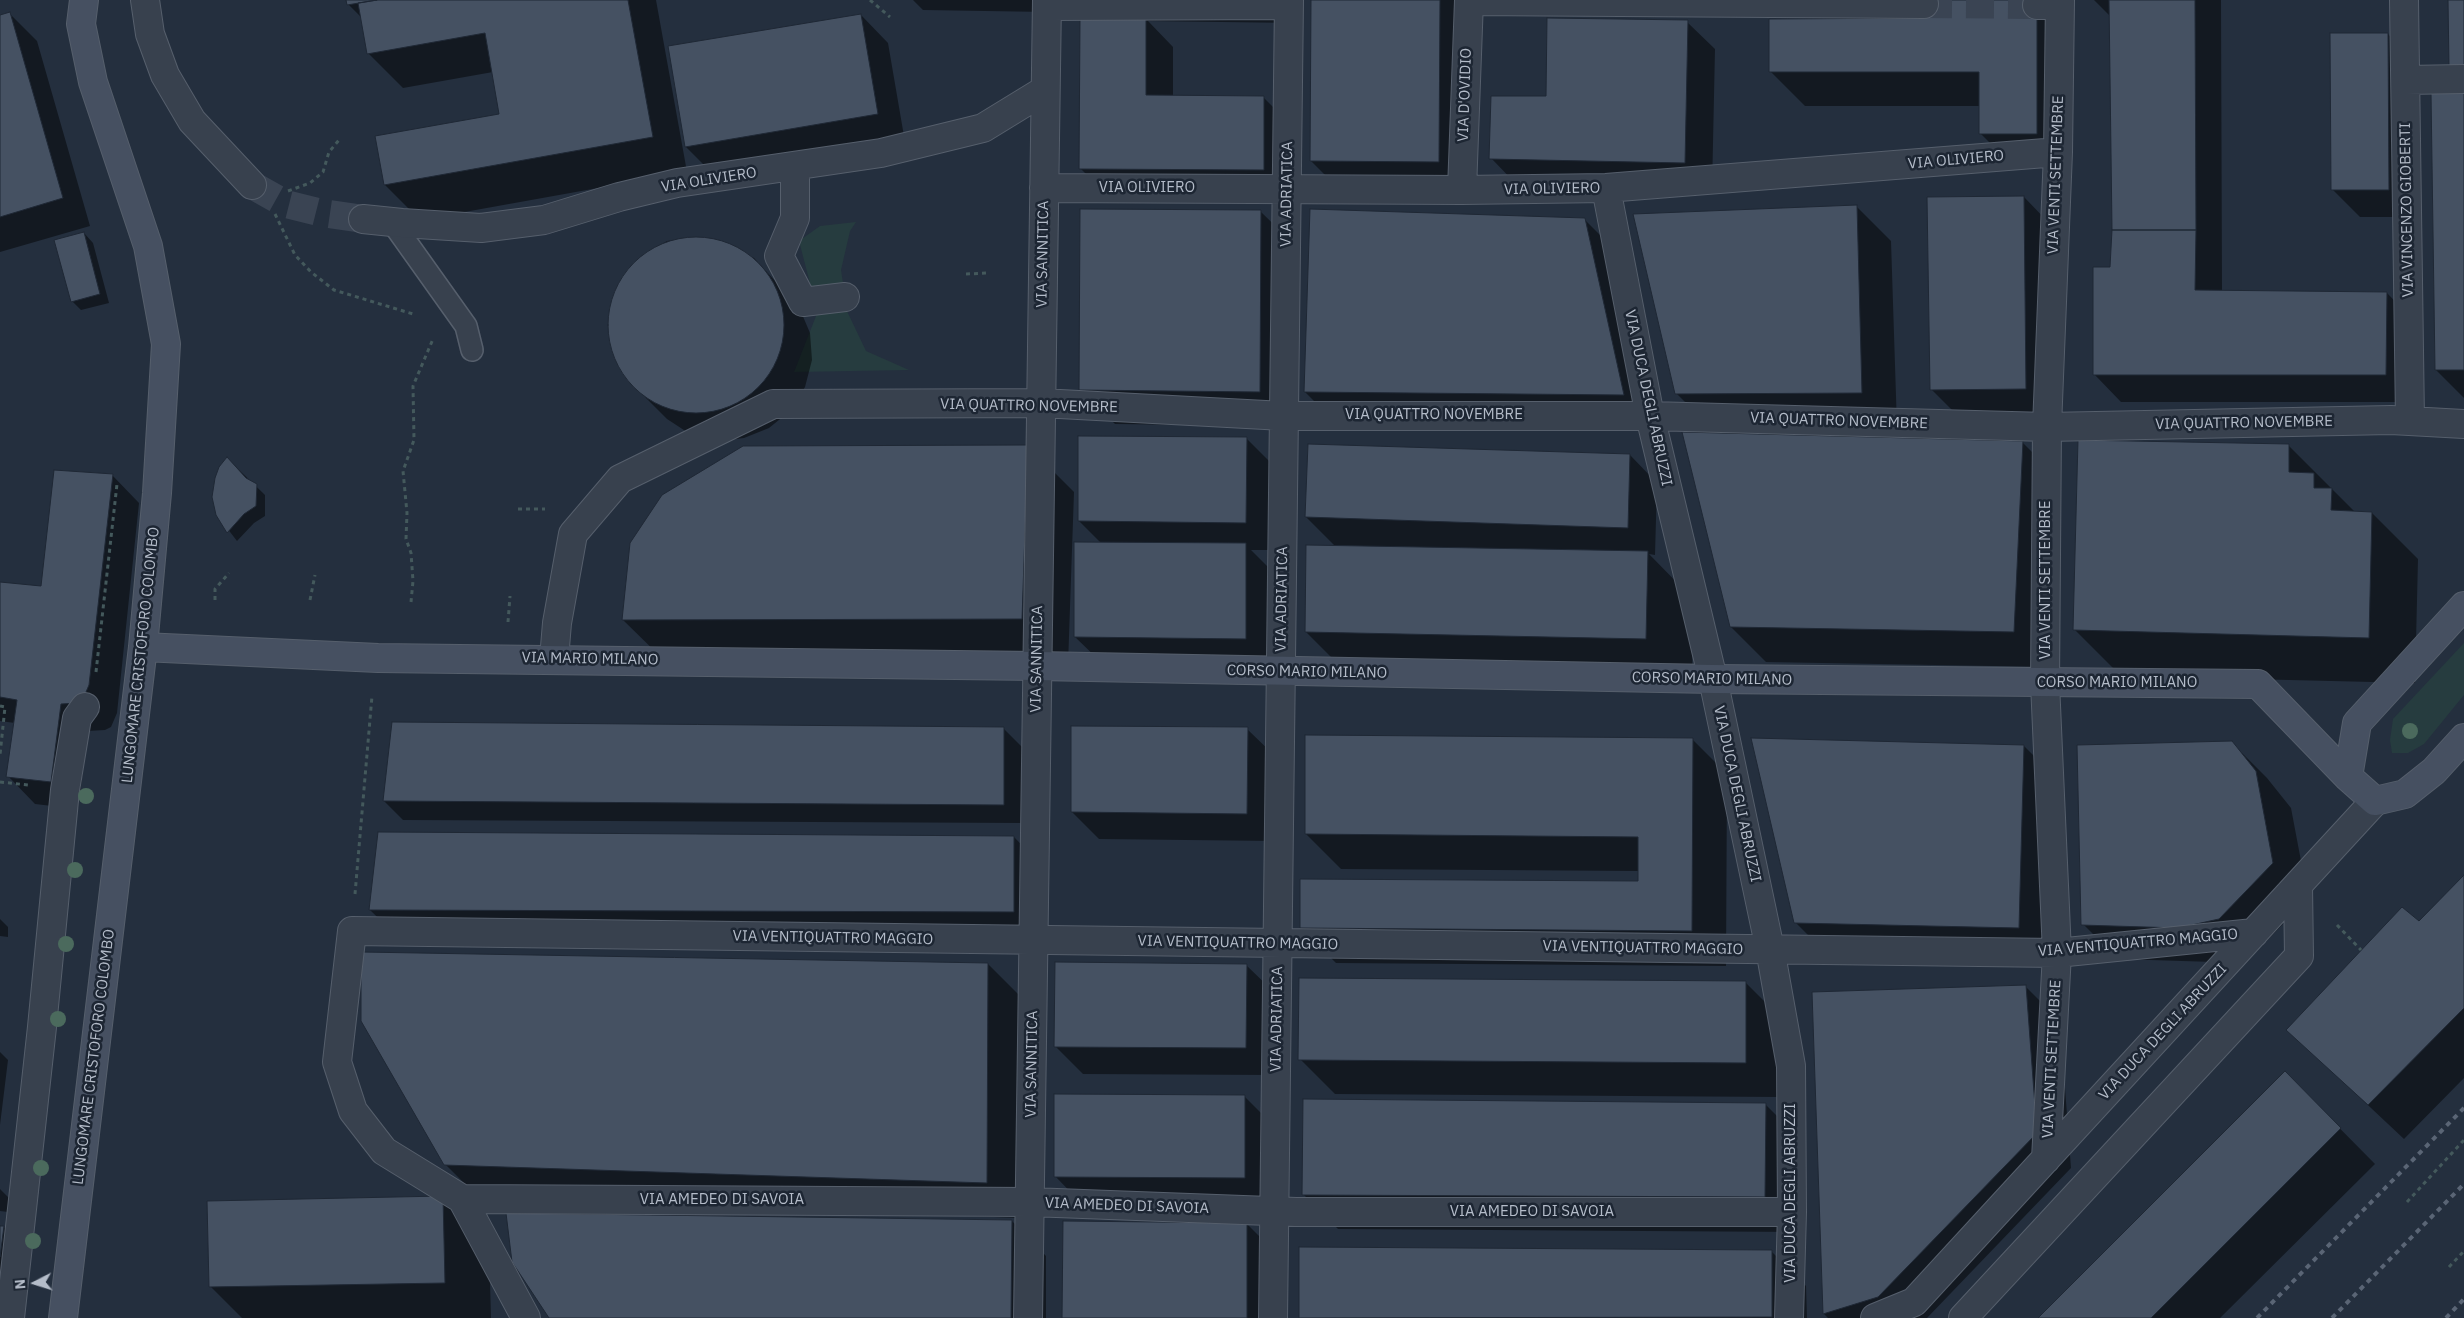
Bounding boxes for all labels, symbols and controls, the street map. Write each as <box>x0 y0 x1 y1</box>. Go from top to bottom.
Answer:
street label: VIA D'OVIDIO <box>1454 48 1476 142</box>
street label: VIA VENTI SETTEMBRE <box>2044 95 2068 255</box>
street label: VIA VINCENZO GIOBERTI <box>2396 123 2418 297</box>
street label: VIA ADRIATICA <box>1277 141 1297 247</box>
street label: VIA OLIVIERO <box>1907 147 2005 173</box>
street label: VIA OLIVIERO <box>660 164 758 196</box>
street label: VIA OLIVIERO <box>1099 179 1195 197</box>
street label: VIA OLIVIERO <box>1504 179 1600 199</box>
street label: VIA SANNITICA <box>1033 200 1053 308</box>
street label: VIA DUCA DEGLI ABRUZZI <box>1621 308 1675 488</box>
street label: VIA QUATTRO NOVEMBRE <box>940 395 1118 417</box>
street label: VIA QUATTRO NOVEMBRE <box>1345 406 1523 424</box>
street label: VIA QUATTRO NOVEMBRE <box>1750 409 1928 433</box>
street label: VIA QUATTRO NOVEMBRE <box>2155 412 2333 434</box>
street label: VIA VENTI SETTEMBRE <box>2037 501 2055 659</box>
street label: LUNGOMARE CRISTOFORO COLOMBO <box>119 526 163 784</box>
street label: VIA ADRIATICA <box>1272 546 1292 652</box>
street label: VIA SANNITICA <box>1027 605 1047 713</box>
street label: VIA MARIO MILANO <box>522 649 658 669</box>
street label: CORSO MARIO MILANO <box>1227 662 1387 682</box>
street label: CORSO MARIO MILANO <box>1632 669 1792 689</box>
street label: CORSO MARIO MILANO <box>2037 674 2197 692</box>
street label: VIA DUCA DEGLI ABRUZZI <box>1710 704 1764 884</box>
street label: VIA VENTIQUATTRO MAGGIO <box>2037 925 2239 961</box>
street label: VIA VENTIQUATTRO MAGGIO <box>733 927 933 949</box>
street label: LUNGOMARE CRISTOFORO COLOMBO <box>69 928 119 1186</box>
street label: VIA VENTIQUATTRO MAGGIO <box>1138 932 1338 954</box>
street label: VIA VENTIQUATTRO MAGGIO <box>1543 937 1743 959</box>
street label: VIA DUCA DEGLI ABRUZZI <box>2095 960 2231 1104</box>
street label: VIA ADRIATICA <box>1267 966 1287 1072</box>
street label: VIA VENTI SETTEMBRE <box>2039 979 2065 1139</box>
street label: VIA SANNITICA <box>1022 1010 1042 1118</box>
street label: VIA DUCA DEGLI ABRUZZI <box>1782 1103 1800 1283</box>
street label: VIA AMEDEO DI SAVOIA <box>640 1191 804 1209</box>
street label: VIA AMEDEO DI SAVOIA <box>1045 1194 1209 1218</box>
street label: VIA AMEDEO DI SAVOIA <box>1450 1203 1614 1221</box>
north arrow <box>10 1258 60 1308</box>
text: N <box>11 1278 29 1290</box>

